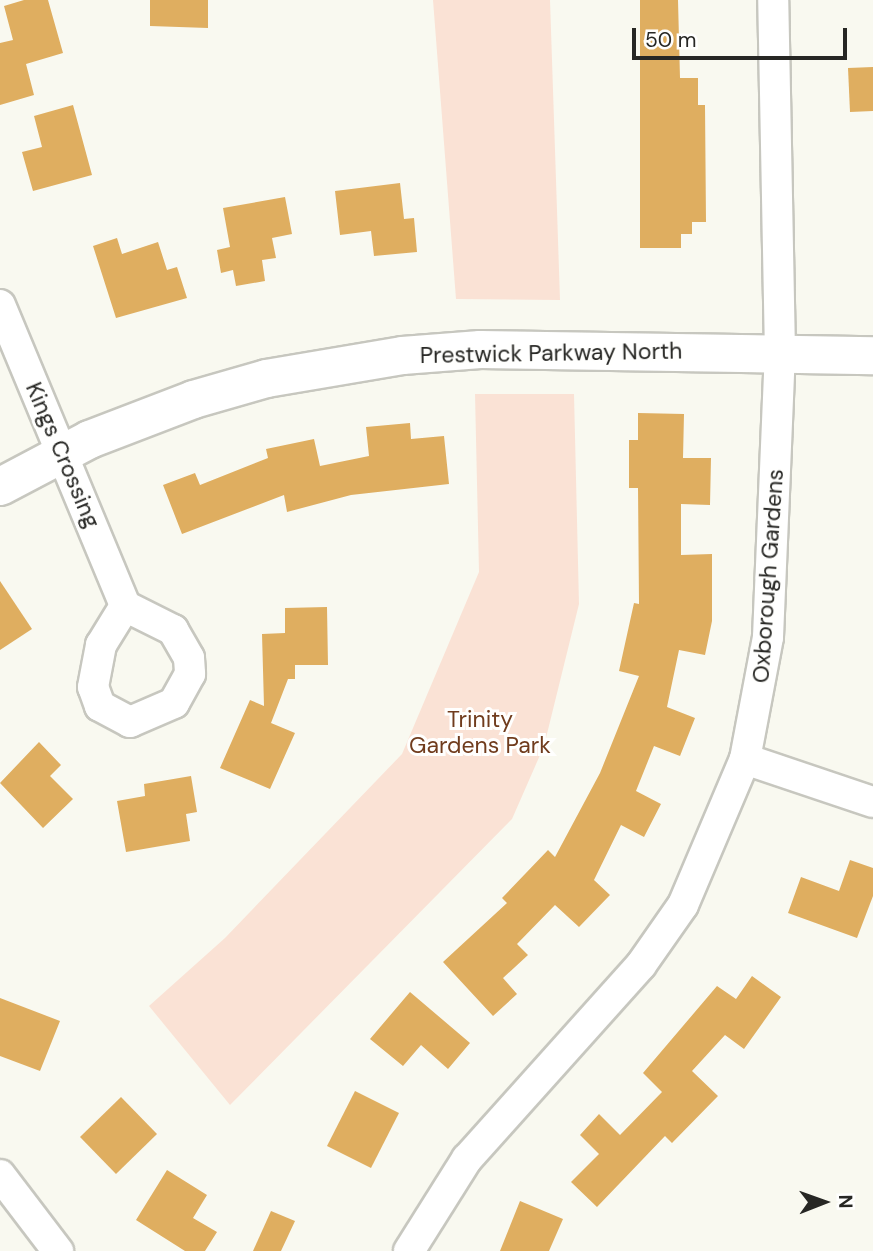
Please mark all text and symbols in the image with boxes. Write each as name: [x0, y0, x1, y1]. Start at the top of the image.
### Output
scale bar: [635, 14, 850, 58]
text: 50 m: [645, 26, 696, 54]
street label: Prestwick Parkway North: [420, 337, 682, 369]
street label: Kings Crossing: [20, 378, 106, 532]
street label: Oxborough Gardens: [747, 468, 789, 684]
park label: Trinity Gardens Park: [409, 705, 551, 759]
north arrow: [789, 1167, 859, 1237]
text: N: [833, 1194, 858, 1209]

